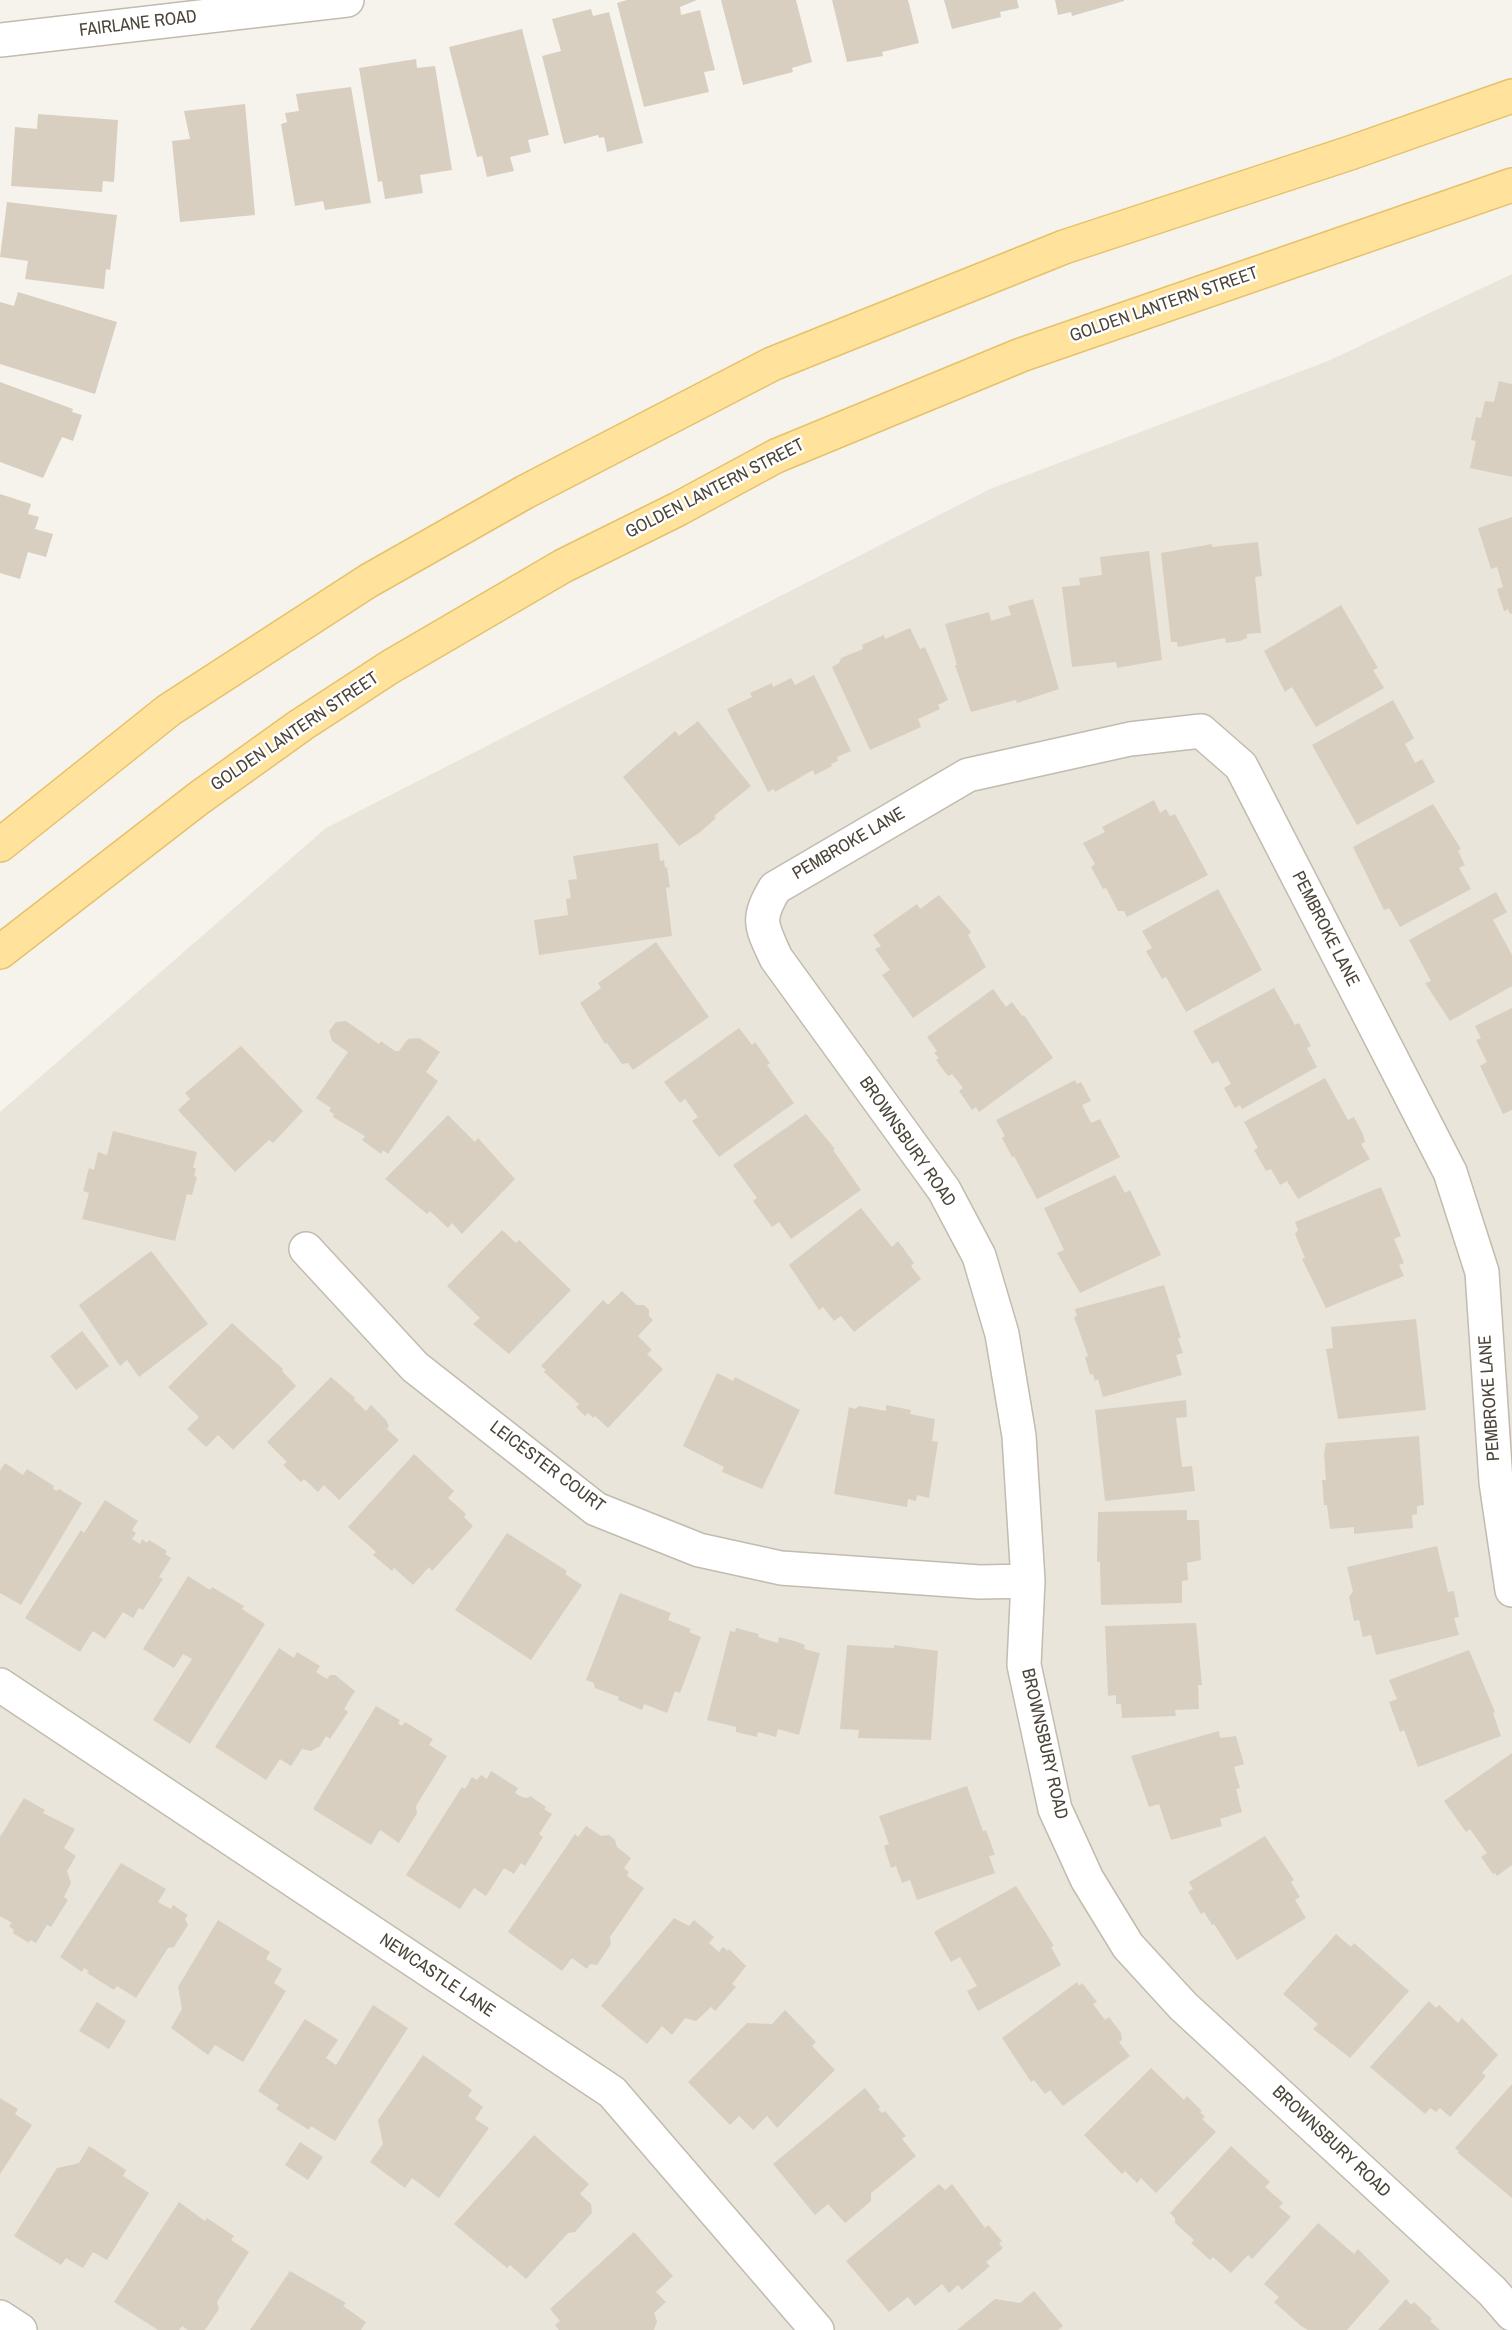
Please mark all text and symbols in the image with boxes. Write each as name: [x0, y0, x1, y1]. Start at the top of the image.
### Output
street label: FAIRLANE ROAD: [78, 6, 198, 42]
street label: GOLDEN LANTERN STREET: [1067, 263, 1261, 347]
street label: GOLDEN LANTERN STREET: [622, 435, 808, 543]
street label: GOLDEN LANTERN STREET: [207, 668, 383, 796]
street label: PEMBROKE LANE: [789, 803, 909, 885]
street label: PEMBROKE LANE: [1287, 868, 1363, 990]
street label: BROWNSBURY ROAD: [854, 1073, 960, 1211]
street label: PEMBROKE LANE: [1475, 1334, 1505, 1462]
street label: LEICESTER COURT: [485, 1417, 609, 1517]
street label: BROWNSBURY ROAD: [1016, 1667, 1072, 1821]
street label: NEWCASTLE LANE: [375, 1929, 499, 2023]
street label: BROWNSBURY ROAD: [1267, 2082, 1395, 2202]

